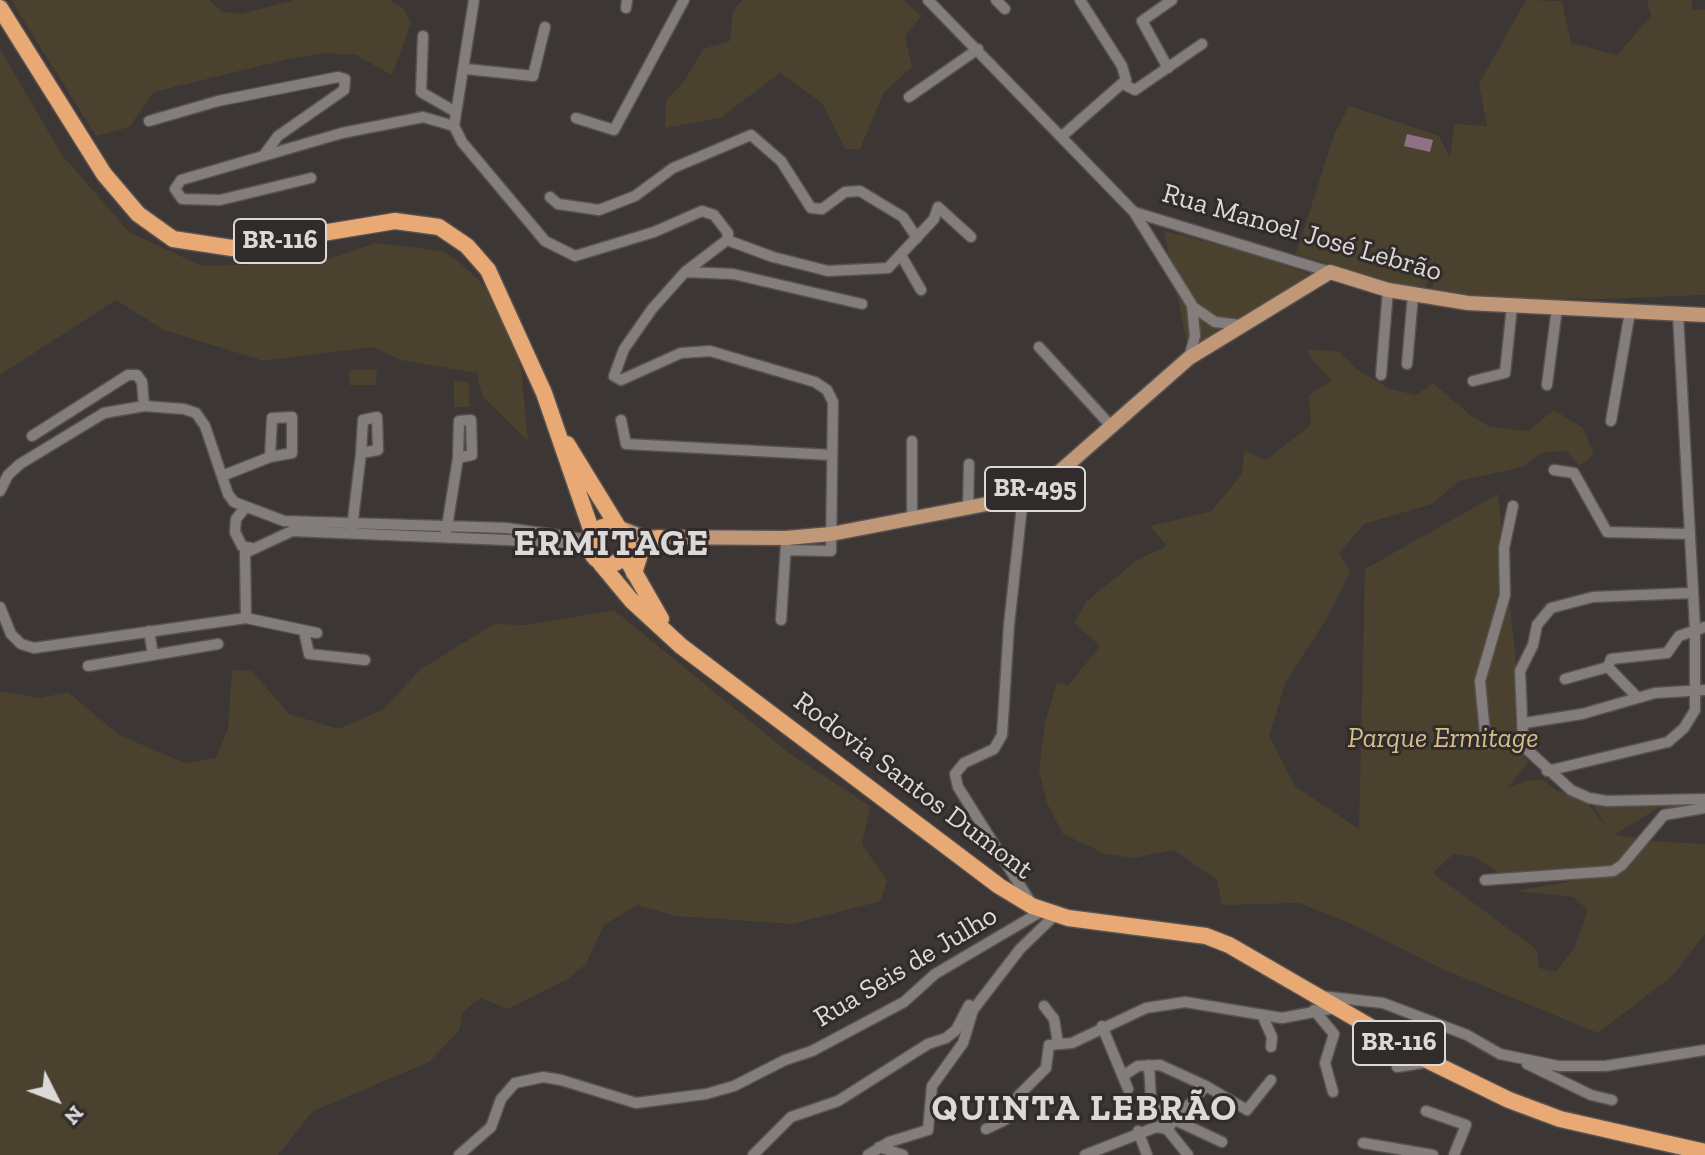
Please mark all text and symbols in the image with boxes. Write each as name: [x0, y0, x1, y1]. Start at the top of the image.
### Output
street label: Rua Manoel José Lebrão: [1158, 177, 1446, 289]
road number: BR-116: [234, 219, 326, 263]
road number: BR-495: [985, 467, 1085, 511]
district label: ERMITAGE: [514, 523, 710, 567]
street label: Rodovia Santos Dumont: [787, 685, 1039, 887]
park label: Parque Ermitage: [1347, 722, 1539, 756]
street label: Rua Seis de Julho: [808, 899, 1004, 1035]
road number: BR-116: [1353, 1021, 1445, 1065]
north arrow: [16, 1059, 96, 1139]
district label: QUINTA LEBRÃO: [932, 1088, 1238, 1132]
text: N: [59, 1100, 90, 1131]

